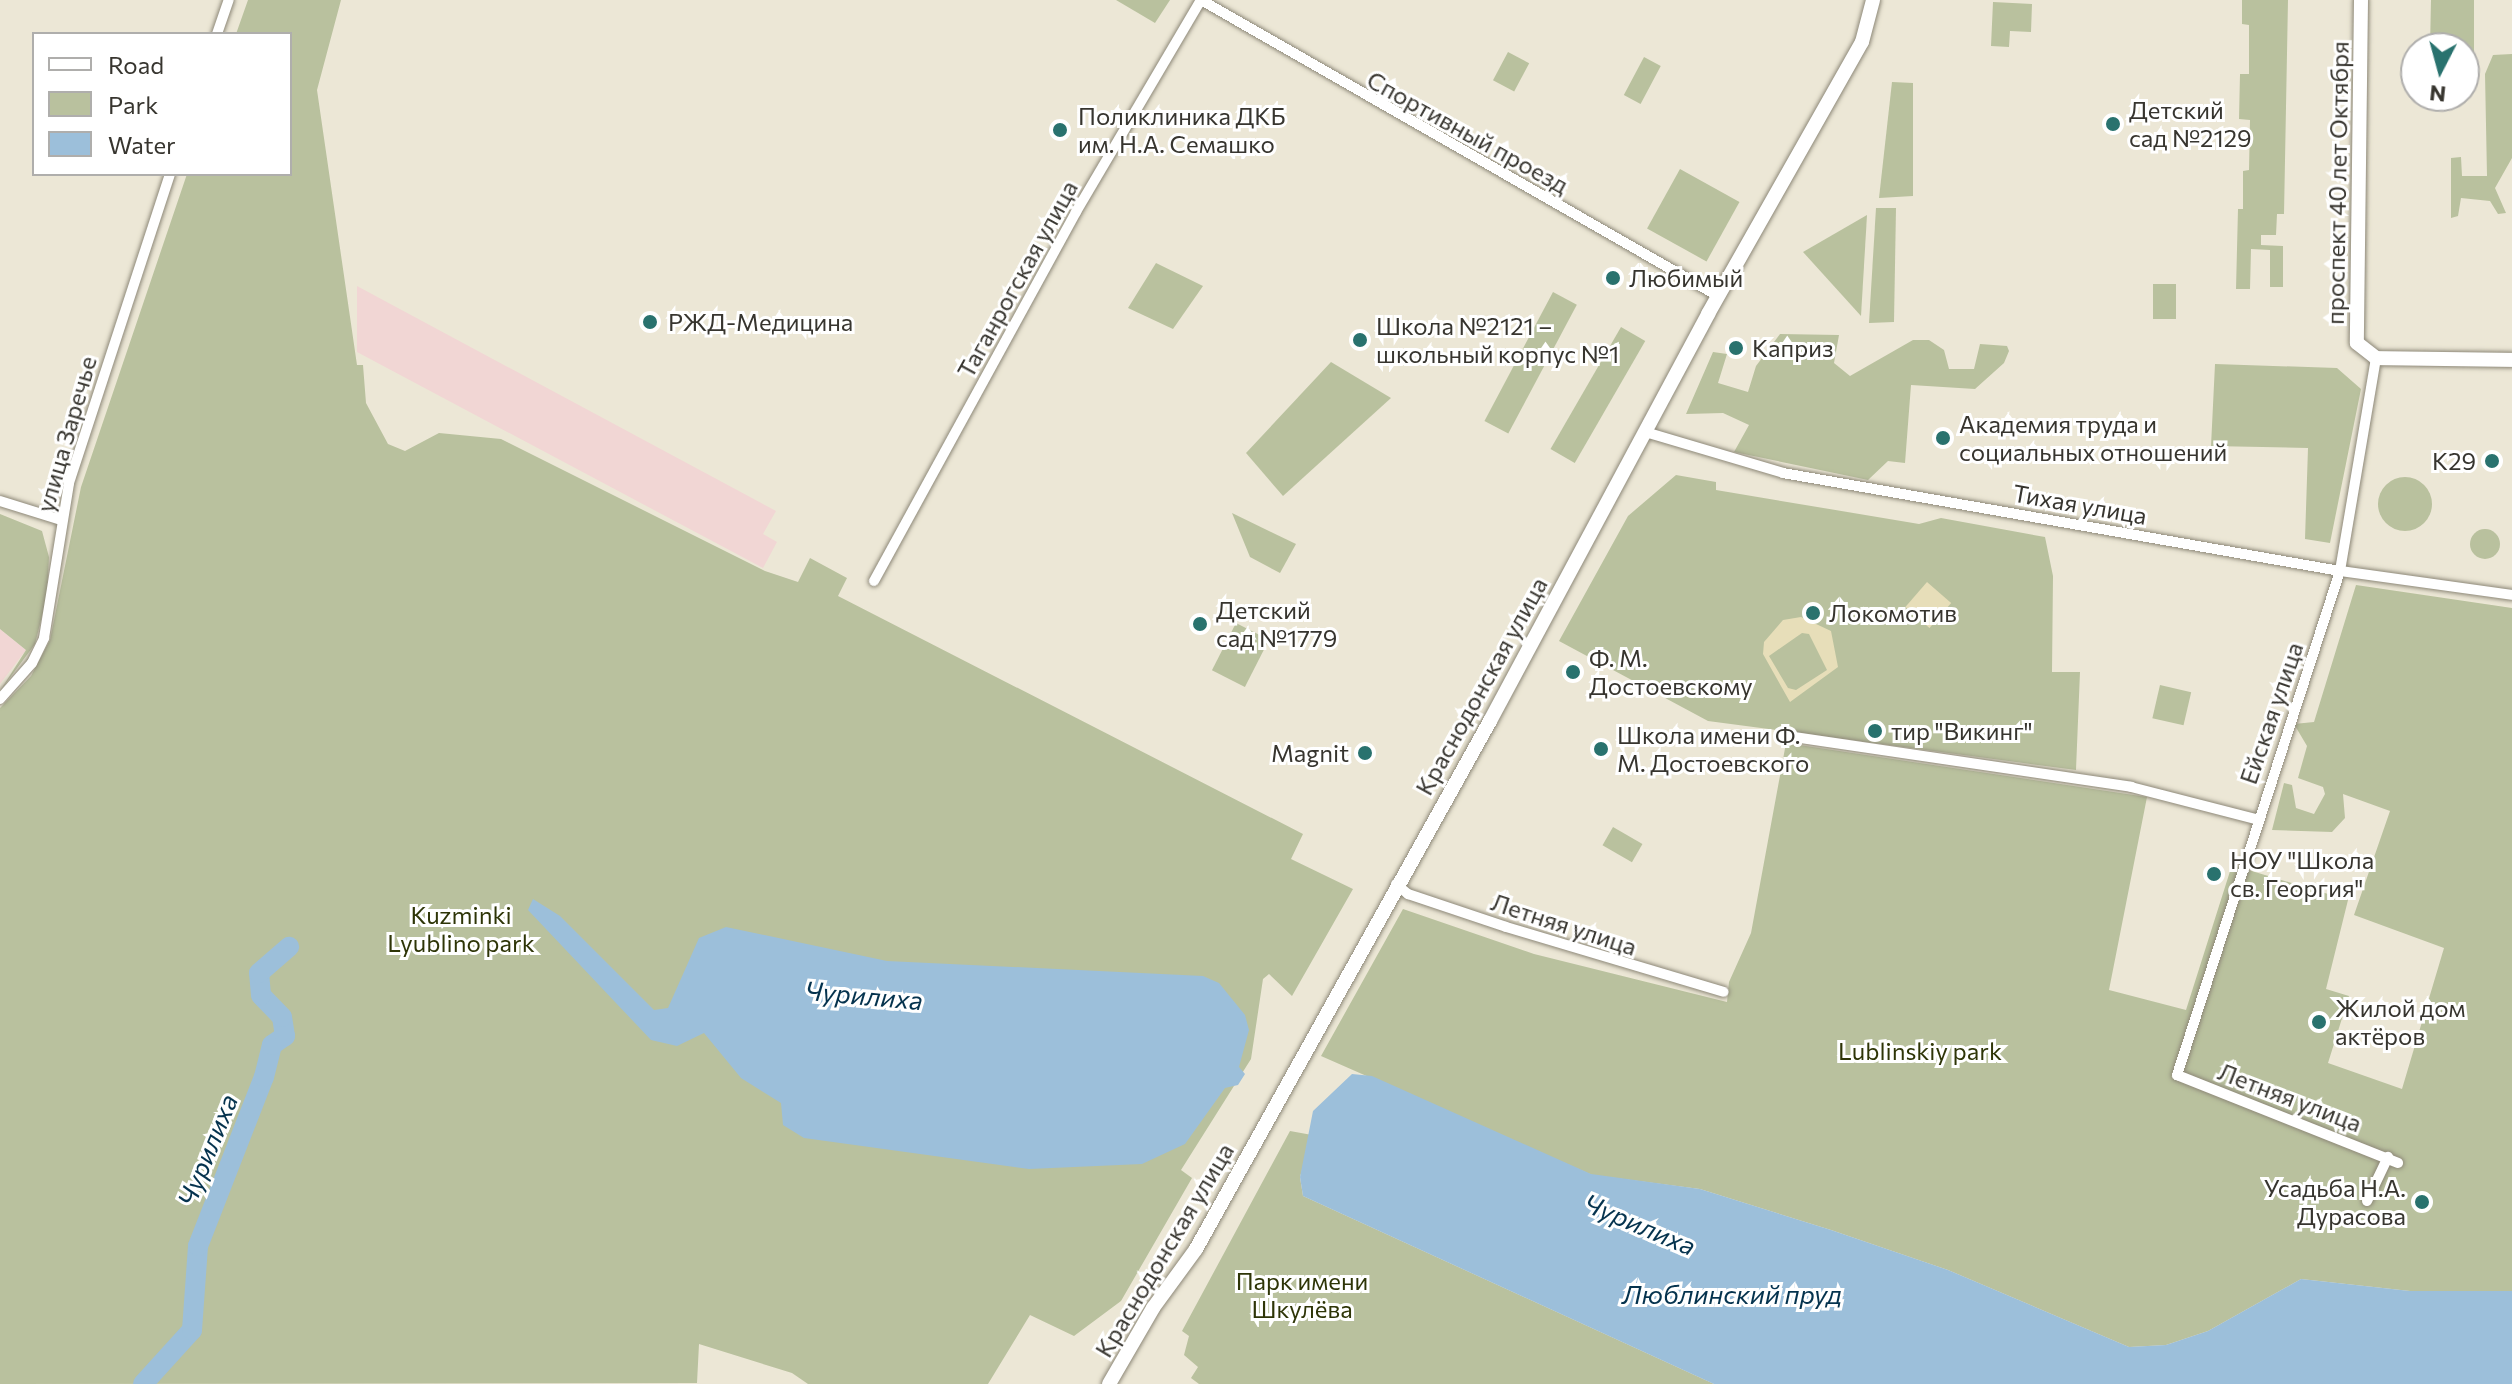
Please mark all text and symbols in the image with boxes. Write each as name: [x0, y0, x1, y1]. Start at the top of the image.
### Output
legend: [32, 32, 292, 176]
north arrow: [2400, 32, 2480, 112]
street label: проспект 40 лет Октября: [2320, 41, 2354, 325]
text: Road: [108, 50, 164, 79]
street label: Спортивный проезд: [1362, 65, 1574, 199]
text: N: [2428, 80, 2447, 109]
text: Park: [108, 90, 158, 119]
place label: Детский сад №2129: [2129, 96, 2251, 152]
place label: Поликлиника ДКБ им. Н.А. Семашко: [1078, 102, 1285, 158]
marker: Детский сад №2129: [2104, 115, 2122, 133]
marker: Поликлиника ДКБ им. Н.А. Семашко: [1049, 119, 1071, 141]
text: Water: [108, 130, 176, 159]
street label: Таганрогская улица: [951, 175, 1083, 383]
place label: Любимый: [1629, 264, 1743, 292]
marker: Любимый: [1604, 269, 1622, 287]
place label: РЖД-Медицина: [668, 308, 853, 336]
marker: РЖД-Медицина: [639, 311, 661, 333]
place label: Школа №2121 – школьный корпус №1: [1376, 312, 1619, 368]
marker: Школа №2121 – школьный корпус №1: [1351, 331, 1369, 349]
place label: Каприз: [1752, 334, 1834, 362]
marker: Каприз: [1727, 339, 1745, 357]
street label: улица Заречье: [30, 353, 102, 515]
place label: Академия труда и социальных отношений: [1959, 410, 2227, 466]
marker: Академия труда и социальных отношений: [1934, 429, 1952, 447]
place label: К29: [2432, 447, 2476, 475]
marker: К29: [2483, 452, 2501, 470]
street label: Тихая улица: [2011, 478, 2149, 530]
street label: Краснодонская улица: [1409, 572, 1553, 800]
place label: Детский сад №1779: [1216, 596, 1337, 652]
place label: Локомотив: [1829, 599, 1957, 627]
marker: Локомотив: [1804, 604, 1822, 622]
marker: Детский сад №1779: [1191, 615, 1209, 633]
street label: Ейская улица: [2233, 638, 2309, 788]
place label: Ф. М. Достоевскому: [1589, 644, 1753, 700]
marker: Ф. М. Достоевскому: [1564, 663, 1582, 681]
place label: тир "Викинг": [1891, 717, 2033, 745]
place label: Школа имени Ф. М. Достоевского: [1617, 721, 1809, 777]
marker: тир "Викинг": [1866, 722, 1884, 740]
place label: Magnit: [1271, 739, 1349, 767]
marker: Школа имени Ф. М. Достоевского: [1592, 740, 1610, 758]
marker: Magnit: [1356, 744, 1374, 762]
place label: НОУ "Школа св. Георгия": [2230, 846, 2374, 902]
marker: НОУ "Школа св. Георгия": [2205, 865, 2223, 883]
street label: Летняя улица: [1488, 887, 1640, 961]
park label: Kuzminki Lyublino park: [387, 901, 535, 957]
water label: Чурилиха: [804, 974, 924, 1016]
place label: Жилой дом актёров: [2335, 994, 2466, 1050]
marker: Жилой дом актёров: [2310, 1013, 2328, 1031]
park label: Lublinskiy park: [1838, 1037, 2002, 1065]
street label: Летняя улица: [2214, 1056, 2366, 1138]
water label: Чурилиха: [170, 1089, 244, 1211]
street label: Краснодонская улица: [1089, 1138, 1239, 1362]
place label: Усадьба Н.А. Дурасова: [2264, 1174, 2406, 1230]
water label: Чурилиха: [1579, 1187, 1701, 1261]
marker: Усадьба Н.А. Дурасова: [2413, 1193, 2431, 1211]
park label: Парк имени Шкулёва: [1236, 1267, 1368, 1323]
water label: Люблинский пруд: [1622, 1278, 1842, 1310]

